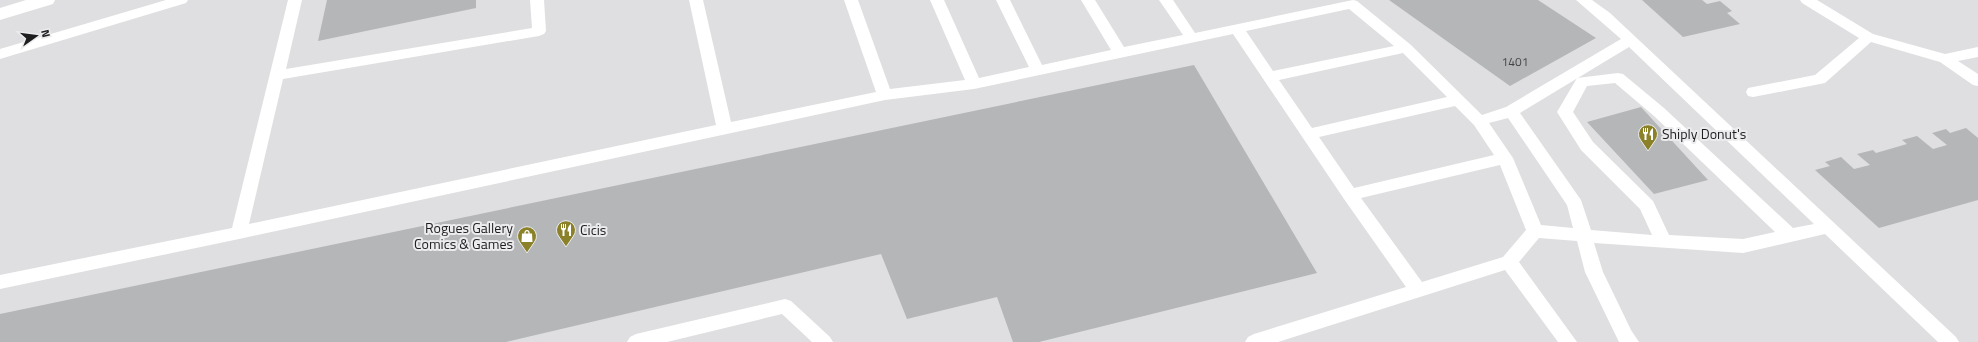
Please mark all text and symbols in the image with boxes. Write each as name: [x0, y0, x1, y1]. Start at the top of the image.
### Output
north arrow: [16, 16, 56, 56]
text: N: [37, 28, 54, 39]
house number: 1401: [1502, 52, 1528, 71]
restaurant icon: Shiply Donut's: [1637, 123, 1659, 151]
place label: Shiply Donut's: [1662, 123, 1746, 144]
place label: Rogues Gallery Comics & Games: [414, 217, 513, 254]
restaurant icon: Cicis: [555, 219, 577, 247]
place label: Cicis: [580, 219, 606, 240]
shop icon: Rogues Gallery Comics & Games: [516, 225, 538, 253]

